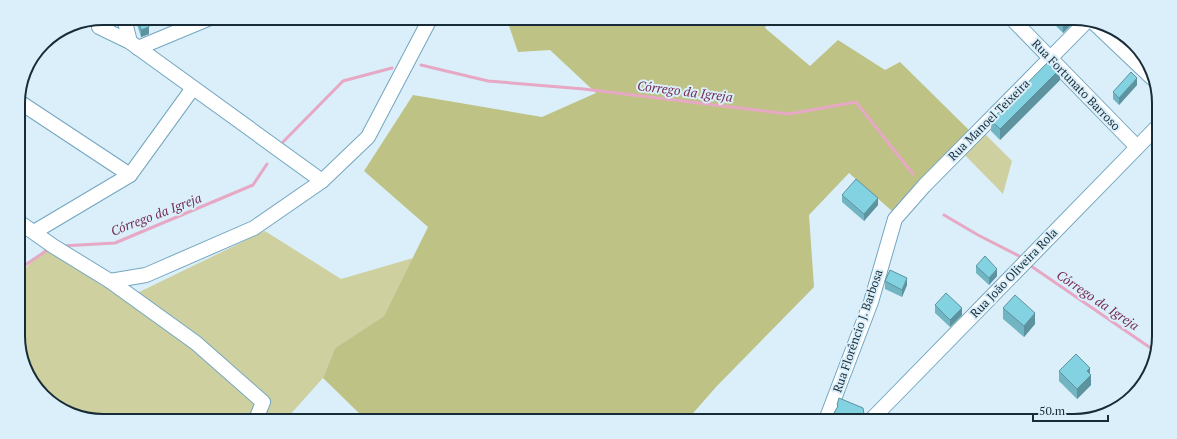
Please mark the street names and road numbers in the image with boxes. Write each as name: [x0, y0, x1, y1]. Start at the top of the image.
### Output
street label: Rua Fortunato Barroso: [1029, 36, 1124, 134]
street label: Rua Manoel Teixeira: [945, 76, 1032, 163]
street label: Rua João Oliveira Rola: [967, 225, 1060, 321]
street label: Rua Florêncio J. Barbosa: [829, 267, 886, 394]

